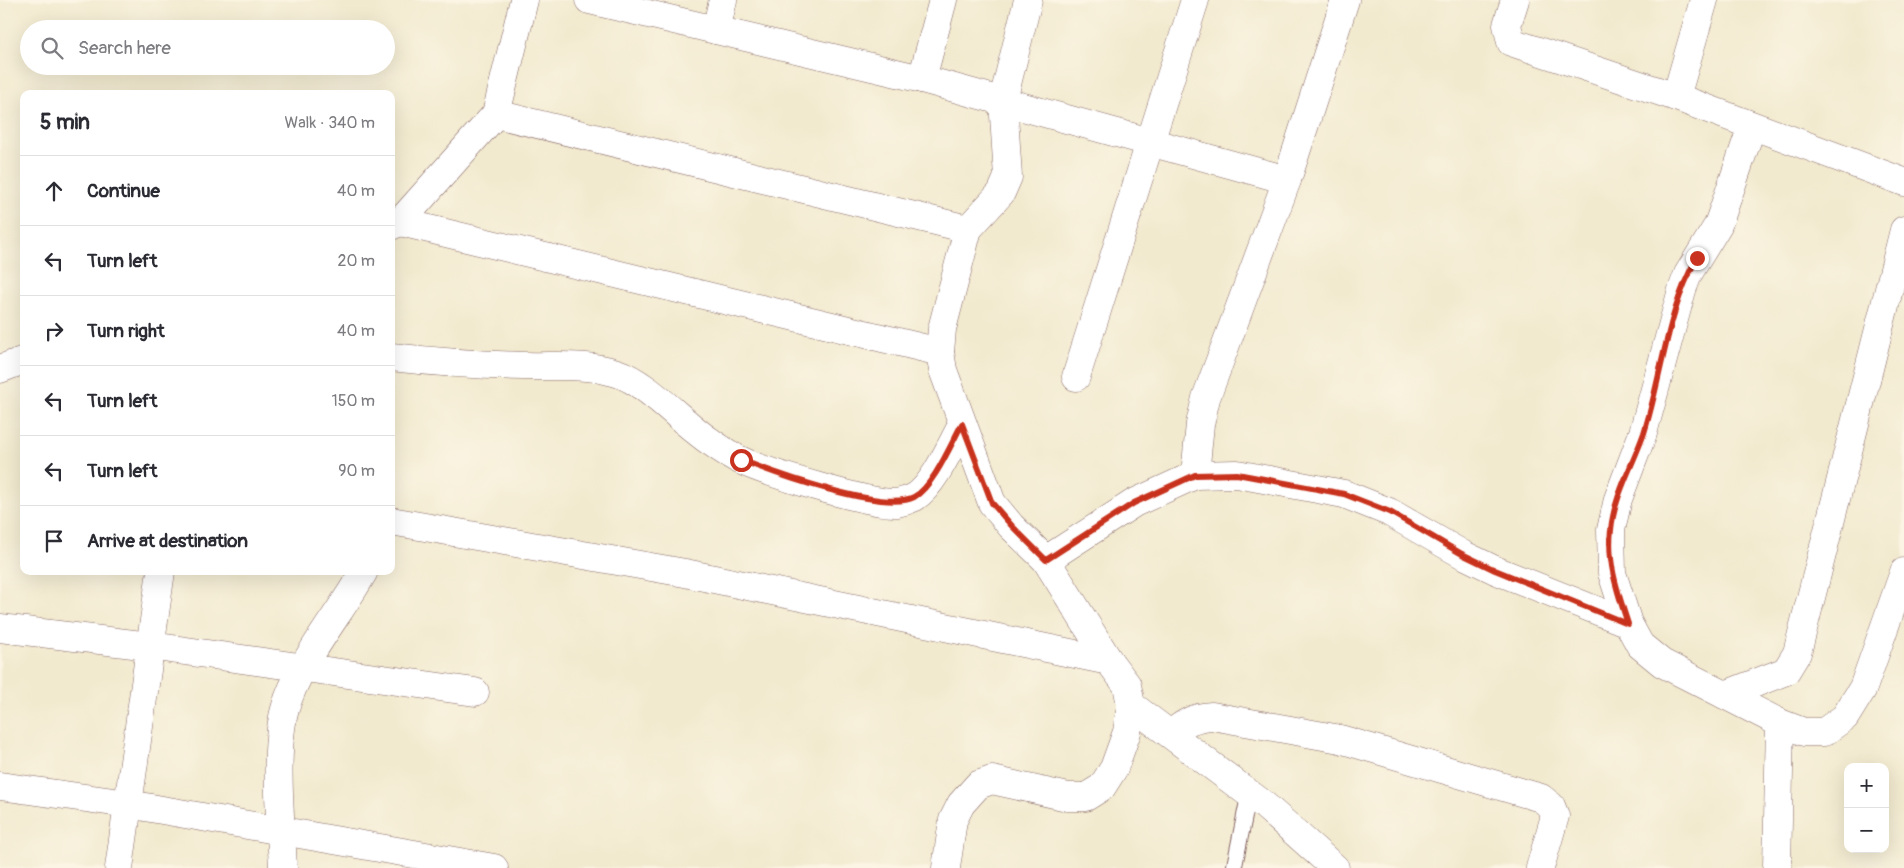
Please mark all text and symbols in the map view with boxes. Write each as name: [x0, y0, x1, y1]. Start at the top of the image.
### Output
search box: [20, 20, 395, 75]
icon: search: [38, 34, 66, 62]
text: Search here: [78, 36, 171, 60]
text: 5 min: [40, 109, 90, 136]
text: Walk · 340 m: [284, 113, 375, 133]
icon: ahead: [40, 177, 68, 205]
text: Continue: [87, 179, 160, 203]
text: 40 m: [337, 181, 375, 201]
icon: left: [40, 247, 68, 275]
route end: [1686, 247, 1709, 270]
text: Turn left: [87, 249, 157, 273]
text: 20 m: [337, 251, 375, 271]
icon: right: [40, 317, 68, 345]
text: Turn right: [87, 319, 165, 343]
text: 40 m: [337, 321, 375, 341]
icon: left: [40, 387, 68, 415]
text: Turn left: [87, 389, 157, 413]
text: 150 m: [331, 391, 375, 411]
route start: [730, 449, 753, 472]
icon: left: [40, 457, 68, 485]
text: Turn left: [87, 459, 157, 483]
text: 90 m: [338, 461, 375, 481]
icon: arrive: [40, 527, 68, 555]
text: Arrive at destination: [87, 529, 248, 553]
map controls: [1844, 763, 1889, 853]
button: +: [1844, 763, 1889, 808]
button: −: [1844, 808, 1889, 853]

